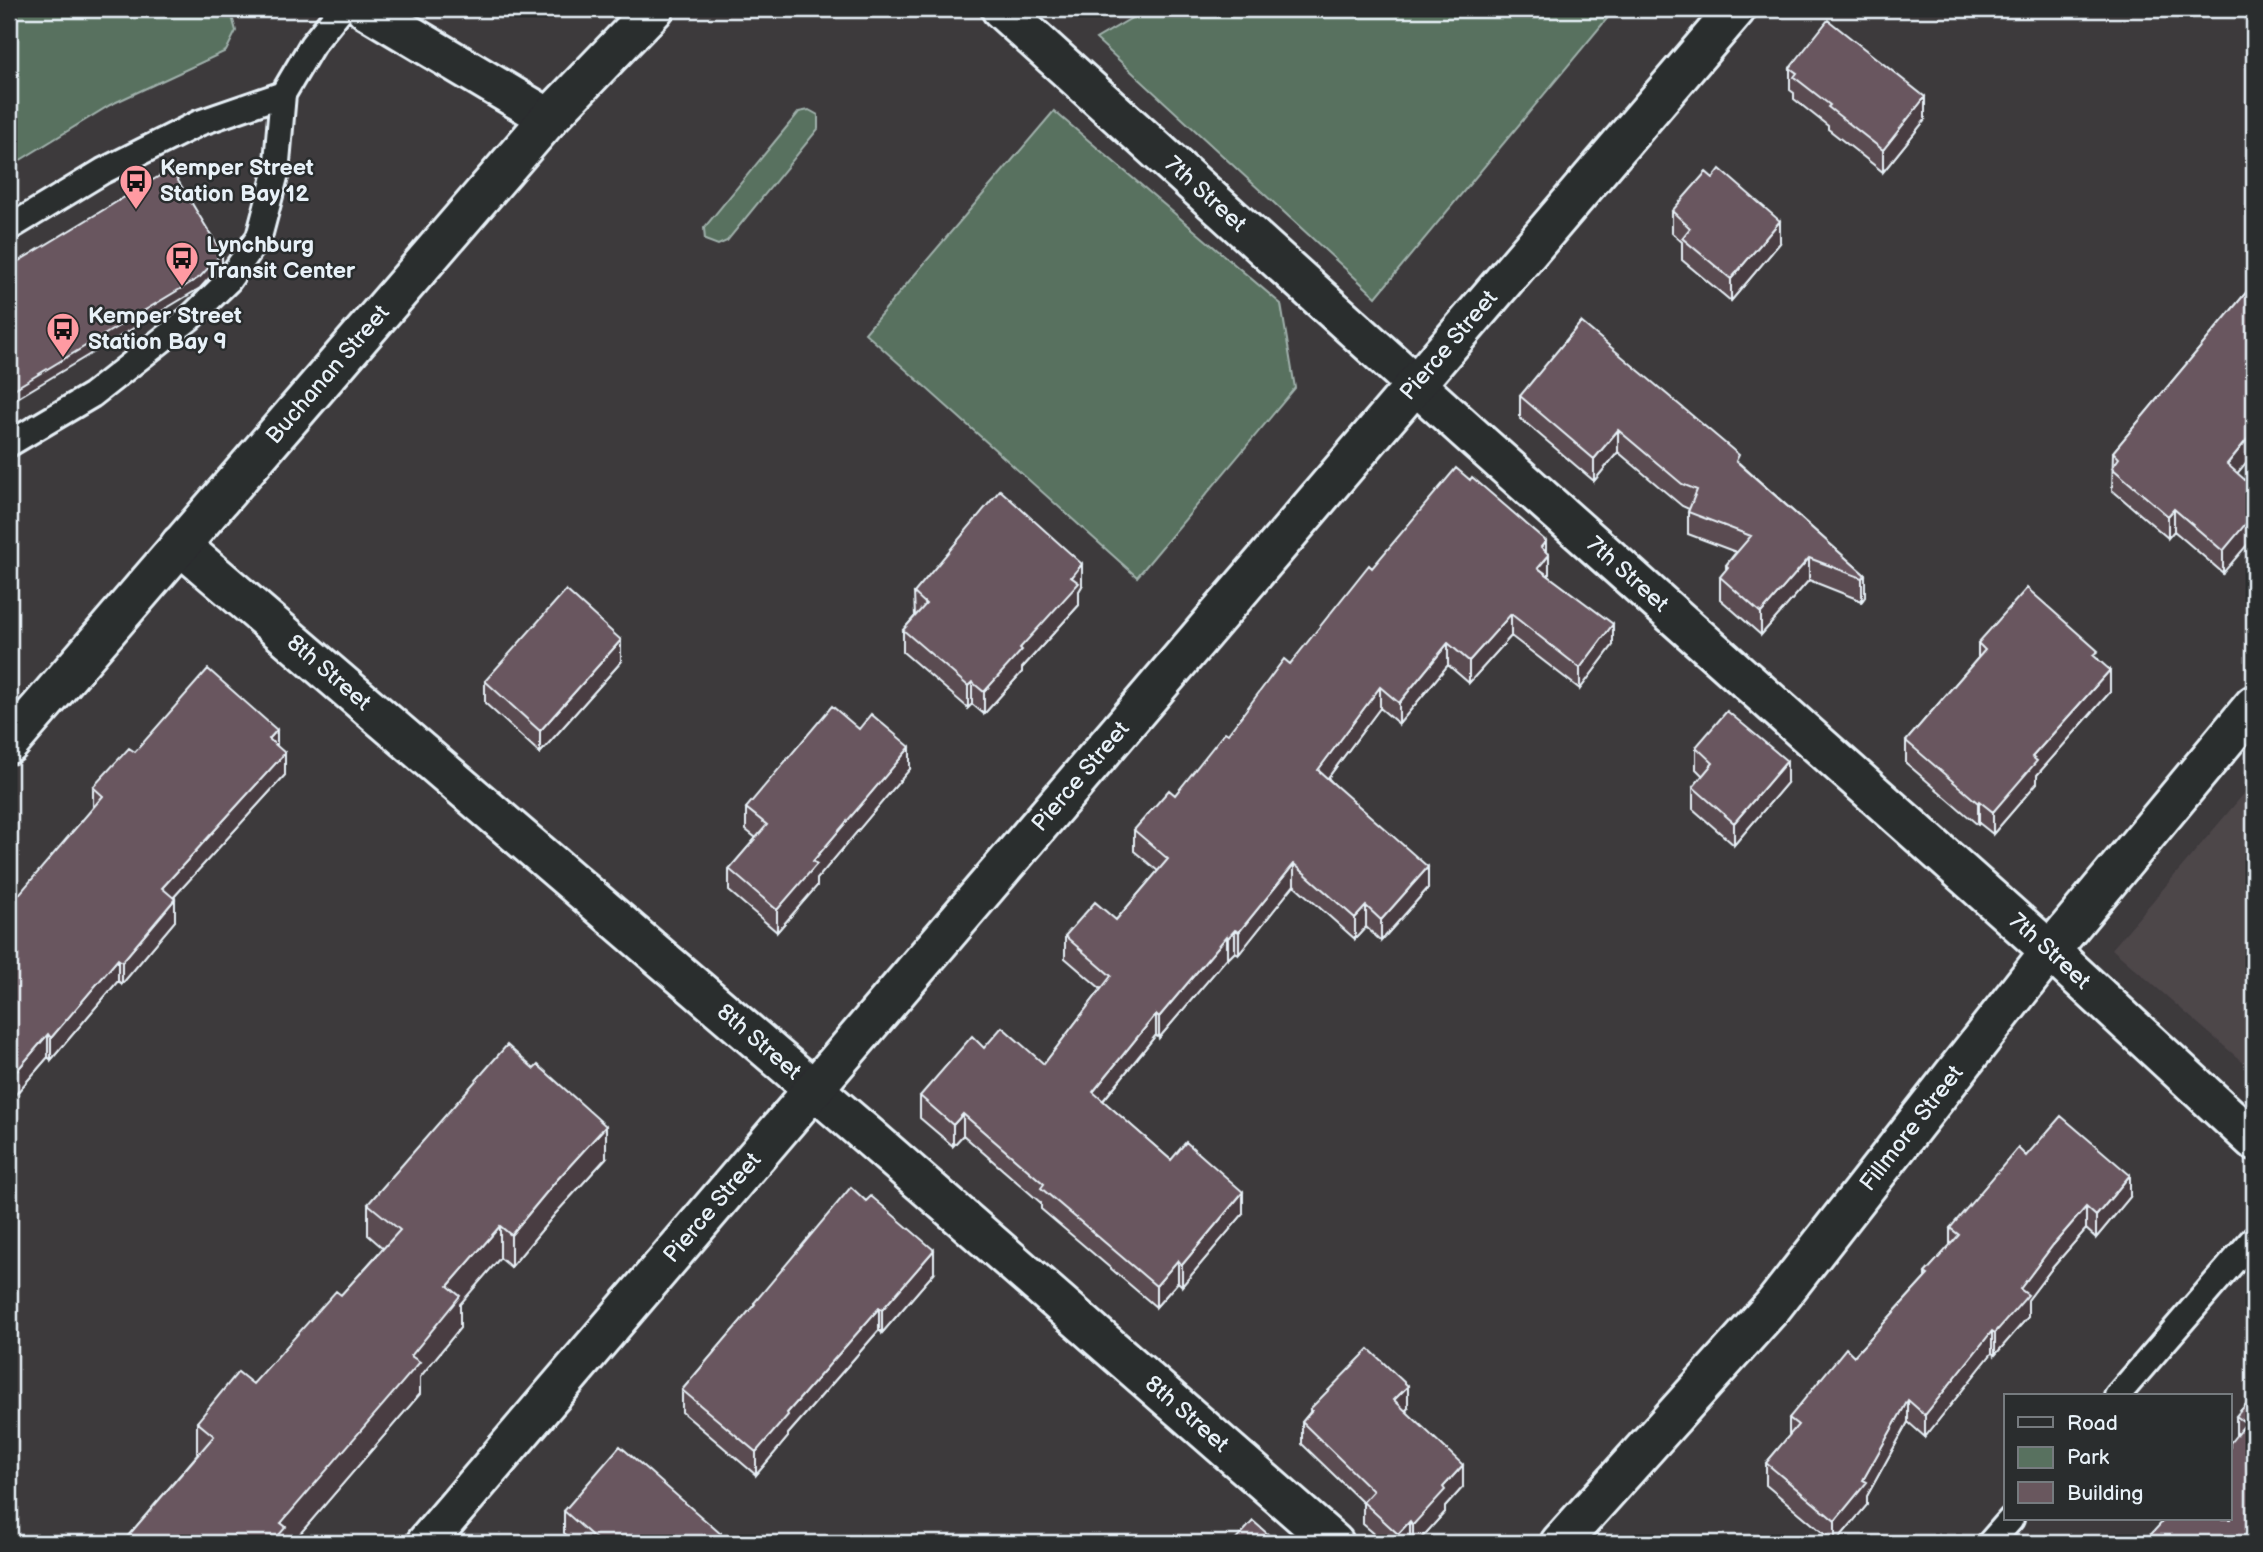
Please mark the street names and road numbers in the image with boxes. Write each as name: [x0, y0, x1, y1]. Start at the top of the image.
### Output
street label: 7th Street: [1159, 150, 1252, 238]
street label: Pierce Street: [1394, 284, 1504, 406]
street label: Buchanan Street: [260, 299, 395, 450]
street label: 7th Street: [1581, 531, 1674, 618]
street label: 8th Street: [281, 629, 377, 717]
street label: Pierce Street: [1026, 716, 1135, 837]
street label: 7th Street: [2003, 907, 2096, 995]
street label: 8th Street: [711, 998, 807, 1086]
street label: Fillmore Street: [1854, 1060, 1969, 1197]
street label: Pierce Street: [658, 1147, 767, 1269]
street label: 8th Street: [1139, 1370, 1234, 1458]

